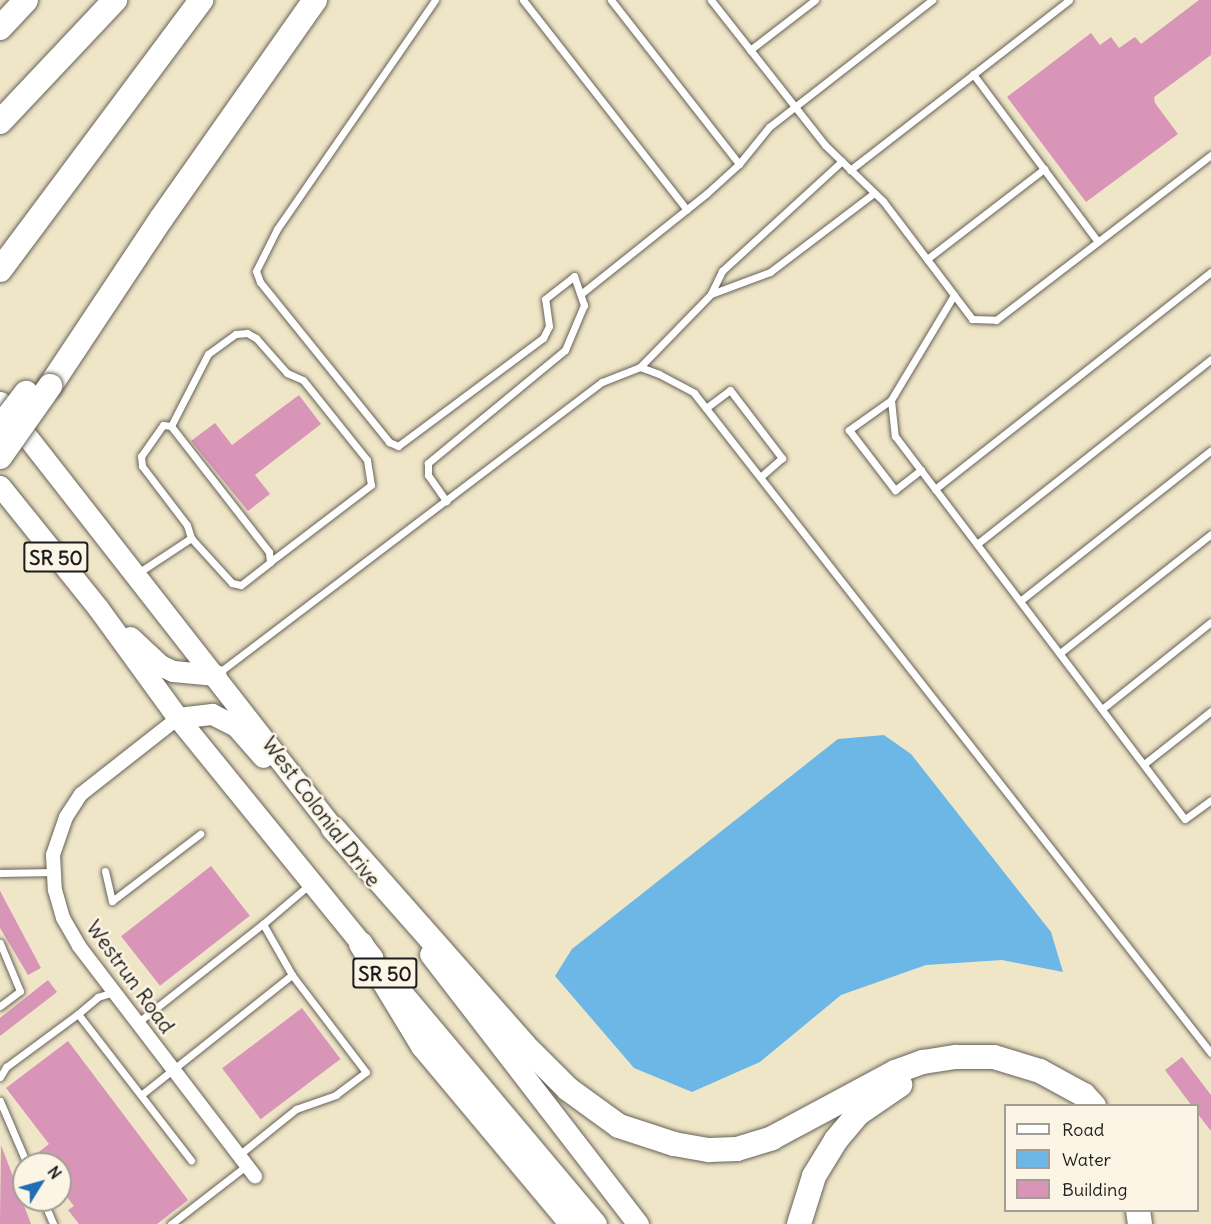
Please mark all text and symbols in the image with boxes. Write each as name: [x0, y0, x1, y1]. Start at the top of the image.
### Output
road number: SR 50: [23, 540, 89, 574]
street label: West Colonial Drive: [256, 732, 386, 892]
street label: Westrun Road: [81, 916, 179, 1038]
road number: SR 50: [352, 956, 418, 990]
legend: [1004, 1104, 1199, 1212]
text: Road: [1062, 1118, 1104, 1141]
text: Water: [1062, 1148, 1111, 1171]
north arrow: [12, 1152, 72, 1212]
text: N: [43, 1162, 66, 1183]
text: Building: [1062, 1178, 1127, 1201]

